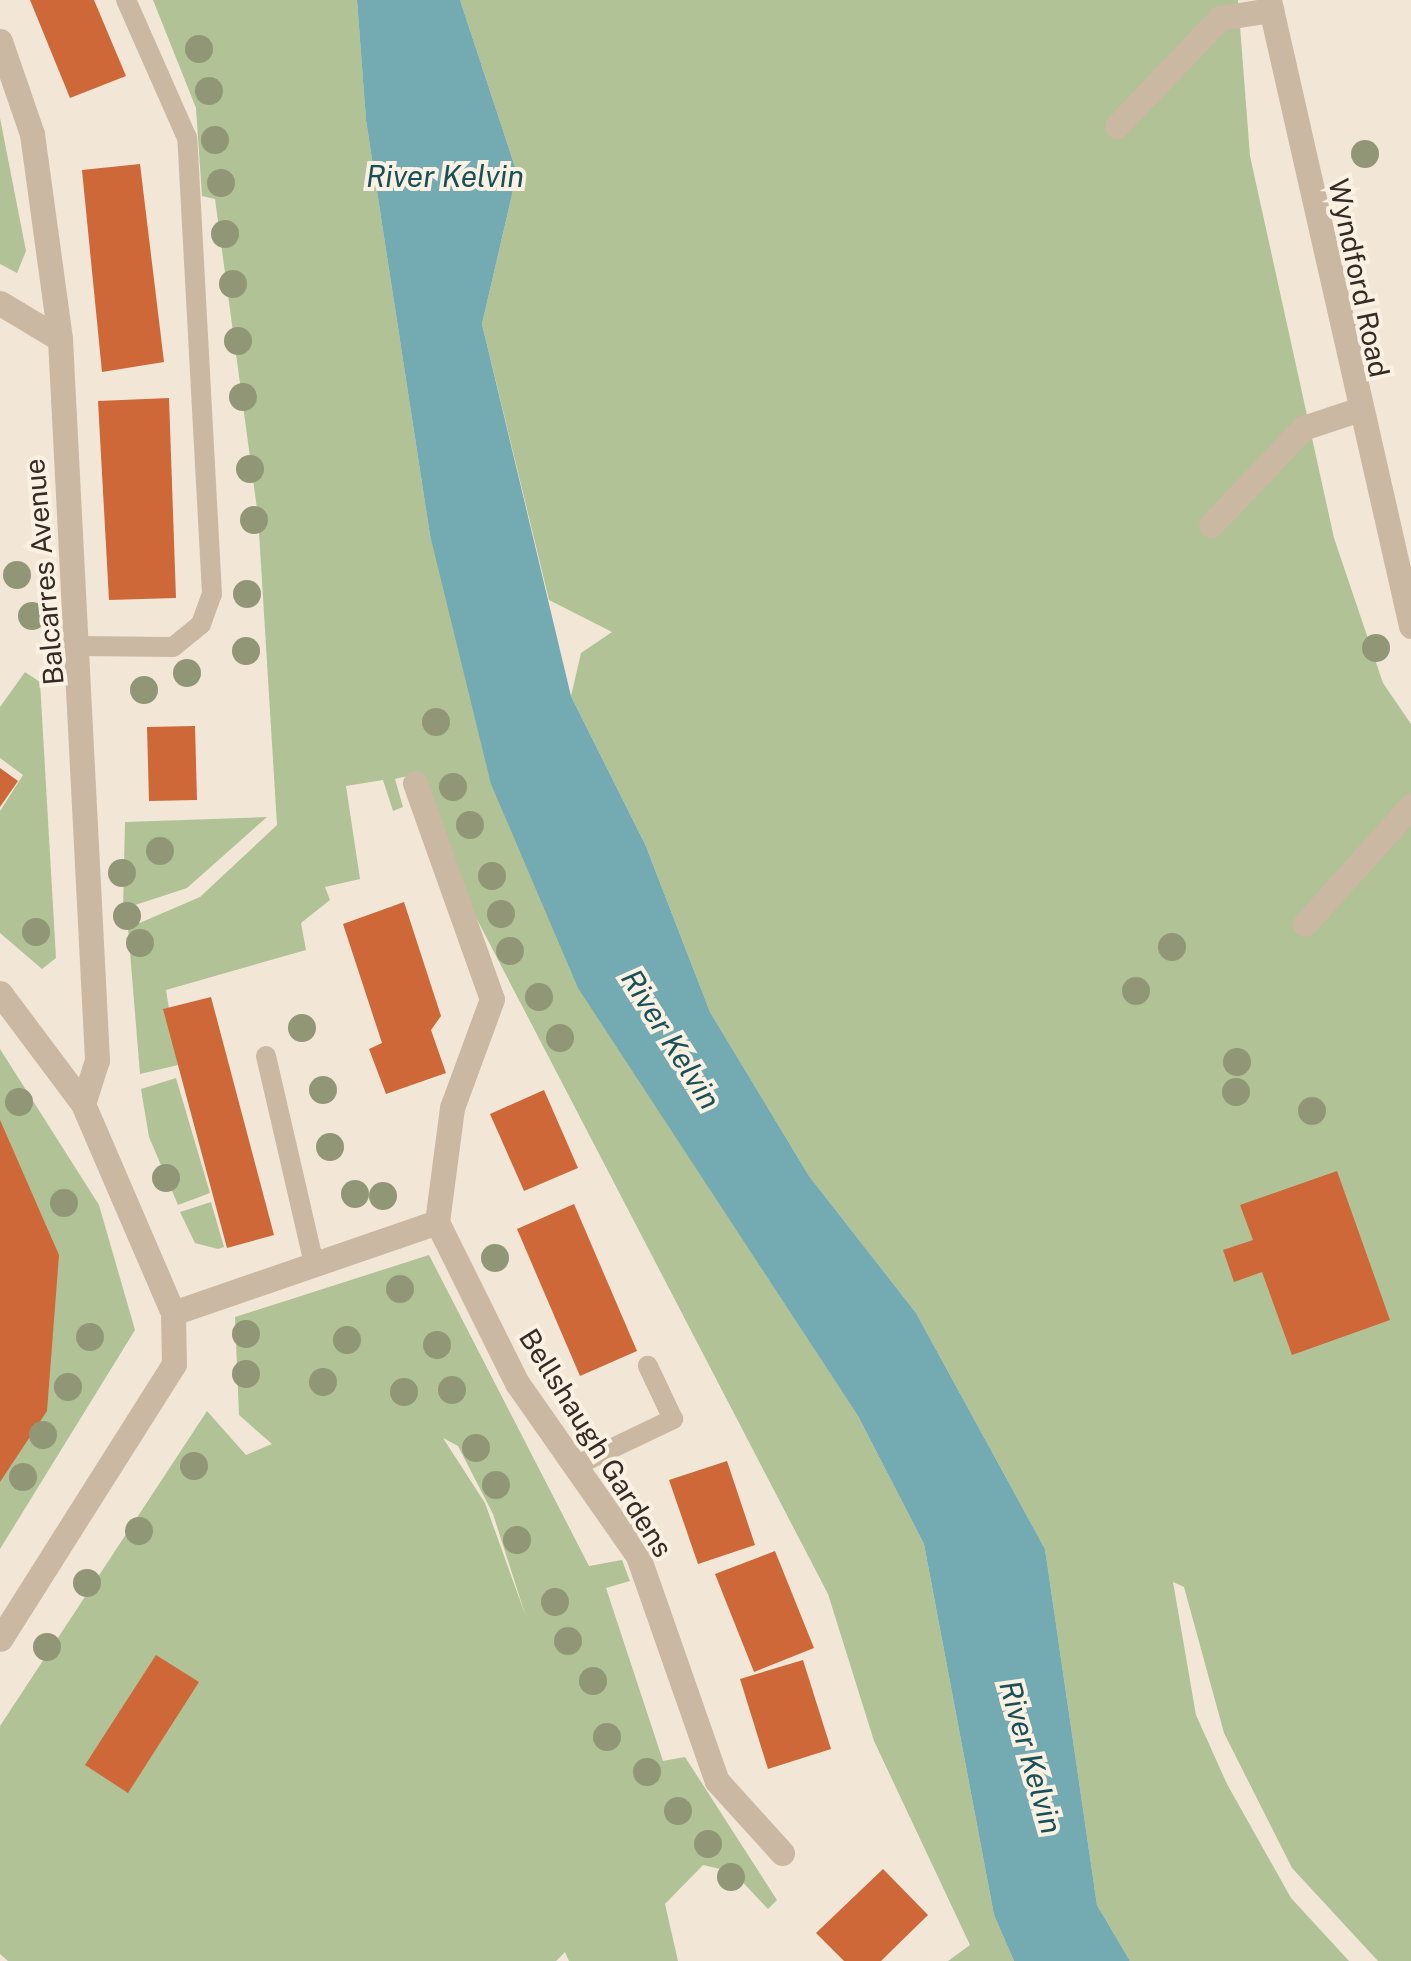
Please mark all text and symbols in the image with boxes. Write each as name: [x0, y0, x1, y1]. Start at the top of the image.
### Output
water label: River Kelvin: [366, 158, 524, 194]
street label: Wyndford Road: [1322, 176, 1396, 380]
street label: Balcarres Avenue: [17, 457, 71, 687]
water label: River Kelvin: [614, 962, 728, 1116]
street label: Bellshaugh Gardens: [512, 1323, 680, 1563]
water label: River Kelvin: [992, 1676, 1070, 1838]

